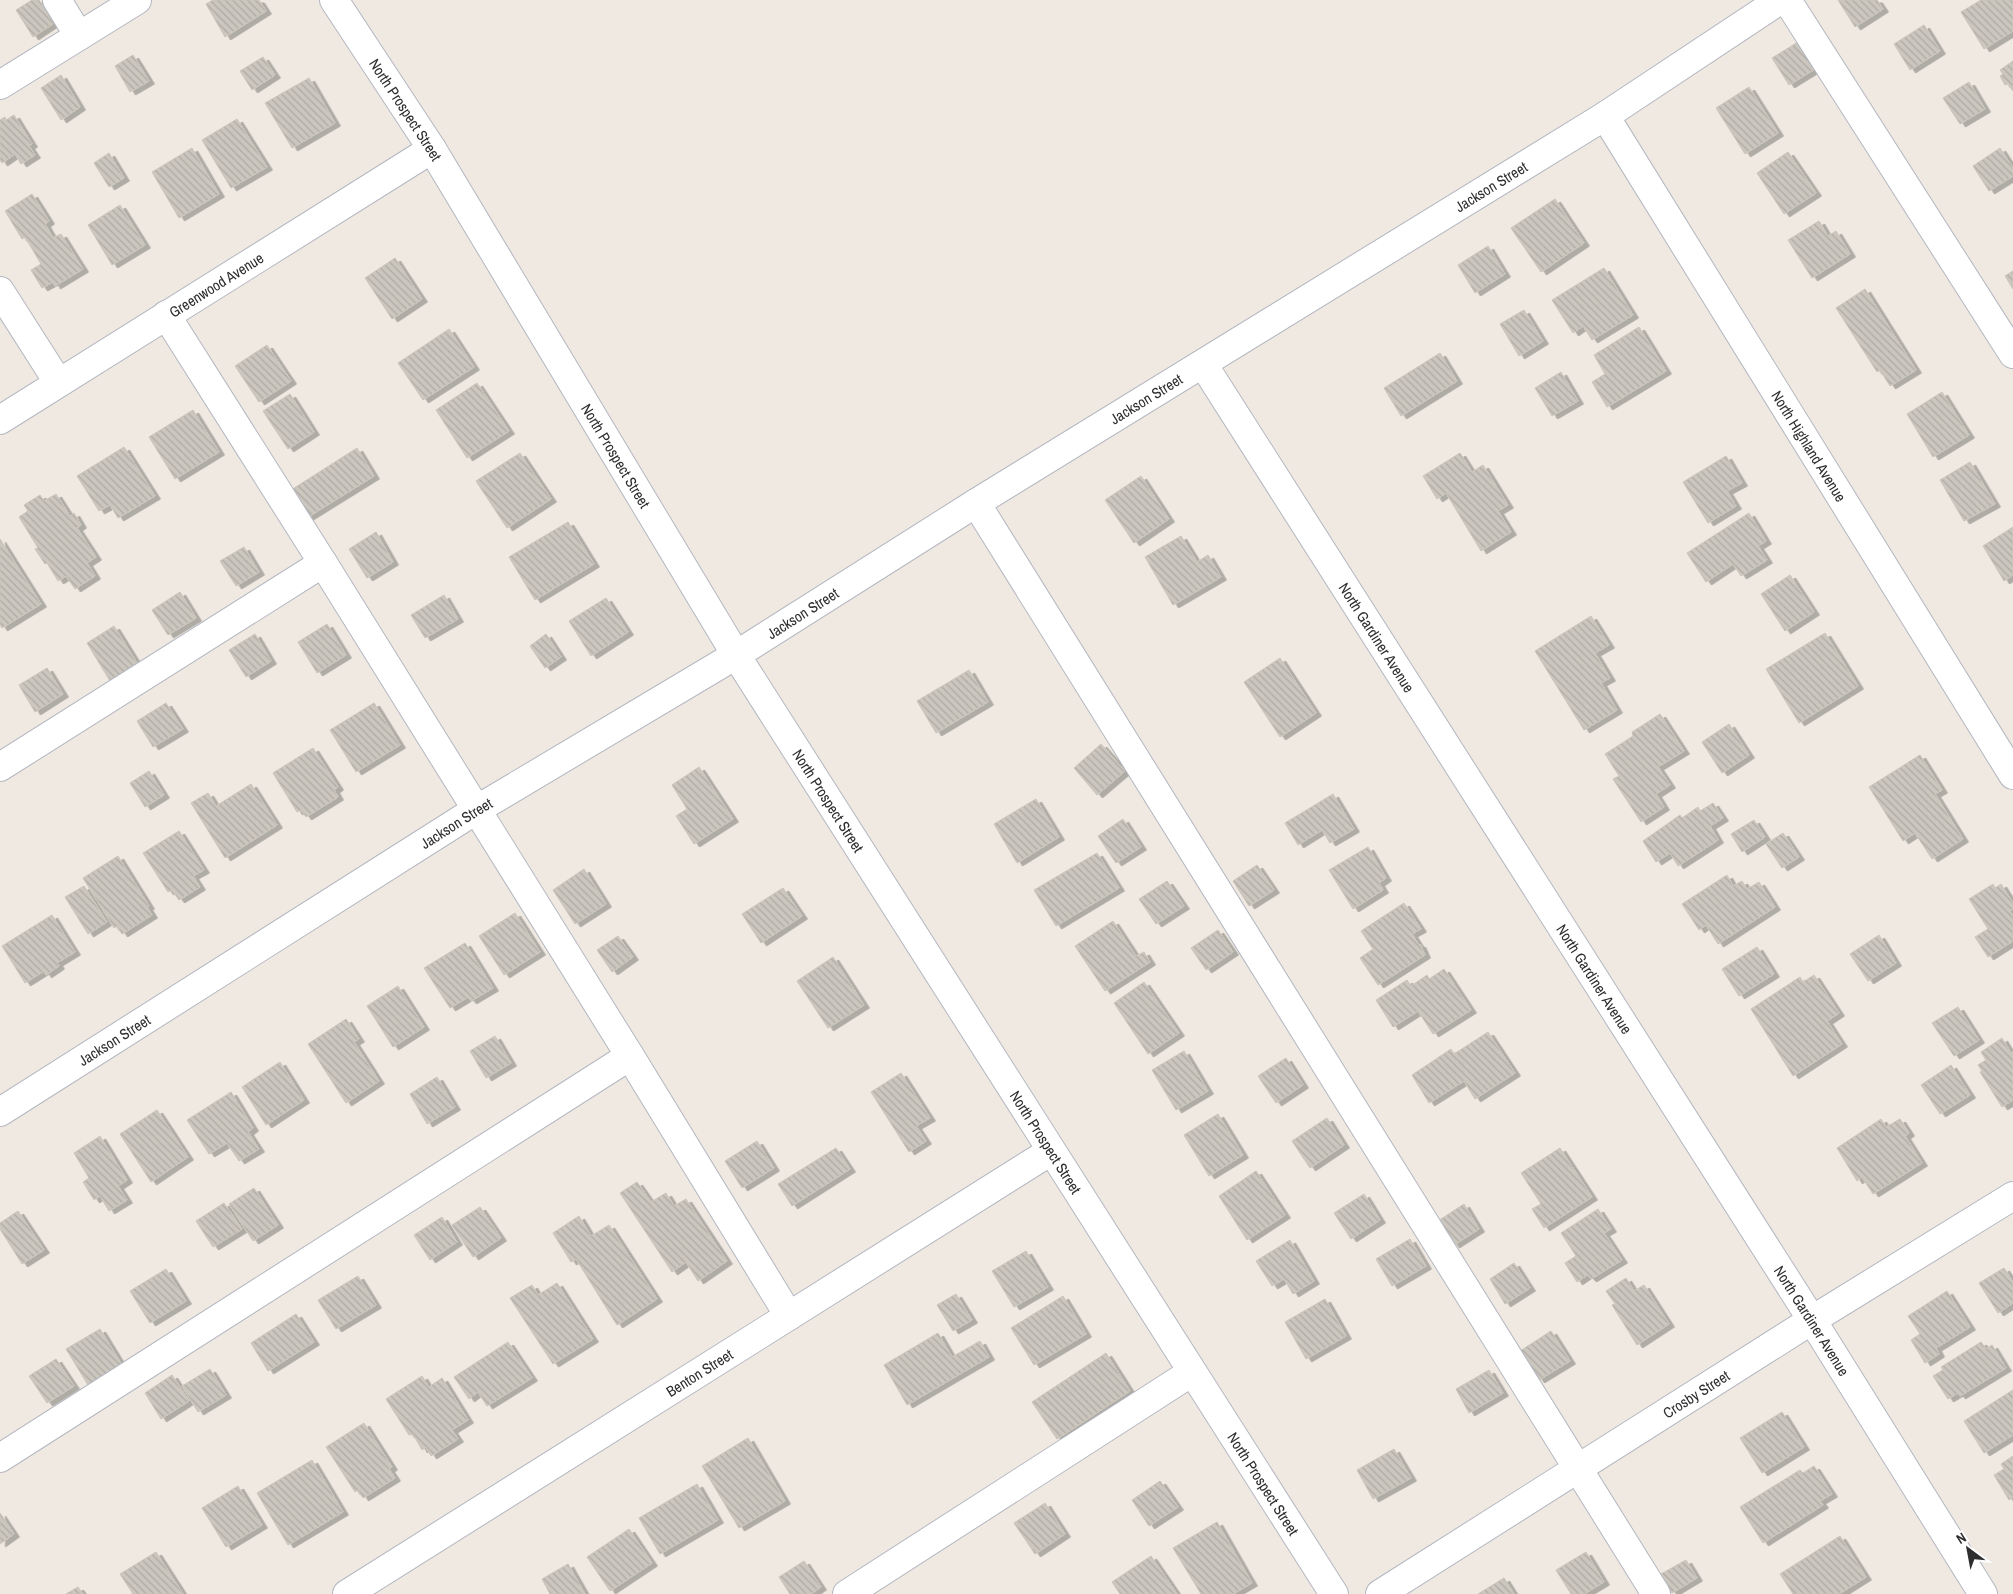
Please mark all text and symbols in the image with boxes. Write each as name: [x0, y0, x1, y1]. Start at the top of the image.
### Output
street label: North Prospect Street: [365, 54, 447, 165]
street label: Jackson Street: [1451, 156, 1532, 217]
street label: Greenwood Avenue: [165, 247, 267, 322]
street label: Jackson Street: [1106, 368, 1187, 429]
street label: North Highland Avenue: [1767, 386, 1852, 506]
street label: North Prospect Street: [577, 399, 656, 512]
street label: North Gardiner Avenue: [1334, 578, 1420, 696]
street label: Jackson Street: [762, 582, 843, 644]
street label: North Prospect Street: [788, 745, 870, 856]
street label: Jackson Street: [416, 792, 496, 853]
street label: North Gardiner Avenue: [1552, 920, 1638, 1038]
street label: Jackson Street: [74, 1009, 154, 1070]
street label: North Prospect Street: [1005, 1086, 1087, 1198]
street label: North Gardiner Avenue: [1769, 1261, 1855, 1380]
street label: Benton Street: [662, 1343, 737, 1401]
street label: Crosby Street: [1658, 1364, 1734, 1423]
street label: North Prospect Street: [1223, 1428, 1305, 1540]
north arrow: [1943, 1524, 1993, 1574]
text: N: [1953, 1528, 1969, 1548]

